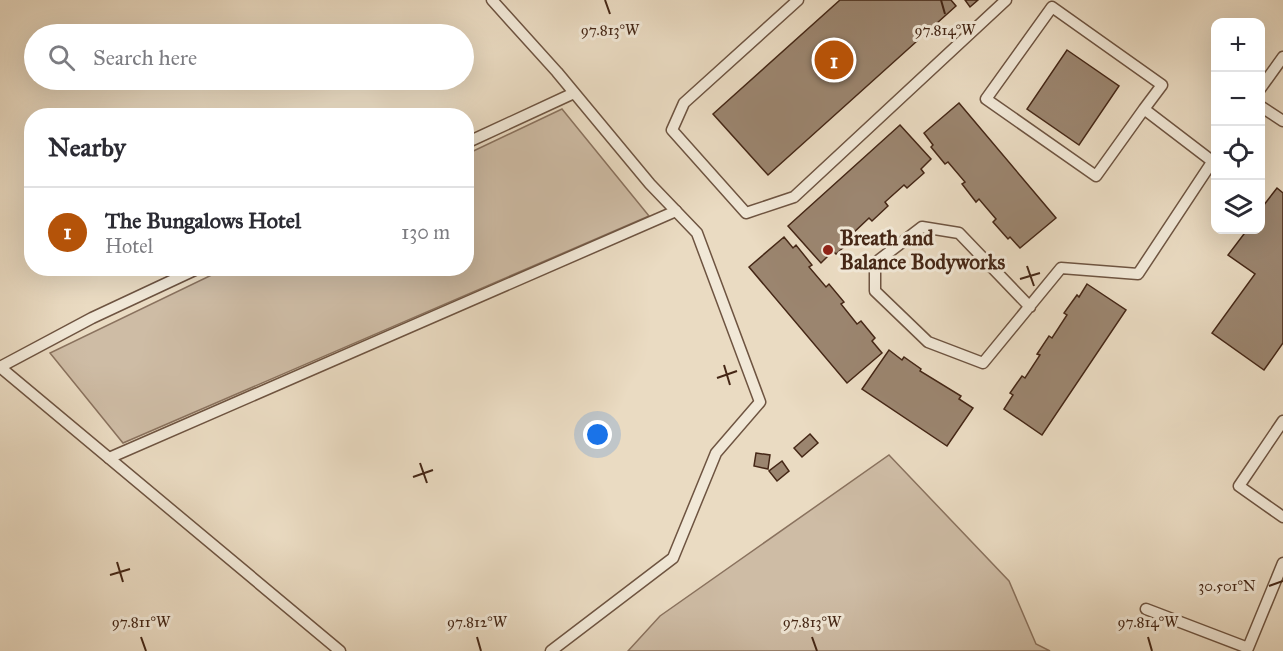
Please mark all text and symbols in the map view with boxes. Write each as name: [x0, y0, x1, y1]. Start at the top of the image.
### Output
map controls: [1211, 18, 1265, 234]
button: +: [1211, 18, 1265, 72]
text: 97.813°W: [581, 21, 640, 39]
text: 97.814°W: [915, 21, 976, 39]
search box: [24, 24, 474, 90]
pin: 1: [814, 38, 854, 82]
icon: search: [45, 41, 78, 74]
text: Search here: [93, 44, 197, 71]
button: −: [1211, 72, 1265, 126]
button: locate: [1211, 126, 1265, 180]
text: Nearby: [48, 131, 126, 163]
button: layers: [1211, 180, 1265, 234]
text: The Bungalows Hotel: [105, 207, 301, 234]
text: 1: [64, 220, 71, 244]
text: 130 m: [401, 220, 450, 244]
place label: Breath and Balance Bodyworks: [840, 225, 1005, 275]
text: Hotel: [105, 234, 153, 258]
marker: Breath and Balance Bodyworks: [821, 243, 835, 257]
your location: [583, 420, 612, 449]
text: 30.501°N: [1198, 577, 1256, 595]
text: 97.811°W: [112, 613, 171, 631]
text: 97.812°W: [447, 613, 508, 631]
text: 97.813°W: [783, 613, 842, 631]
text: 97.814°W: [1118, 613, 1179, 631]

